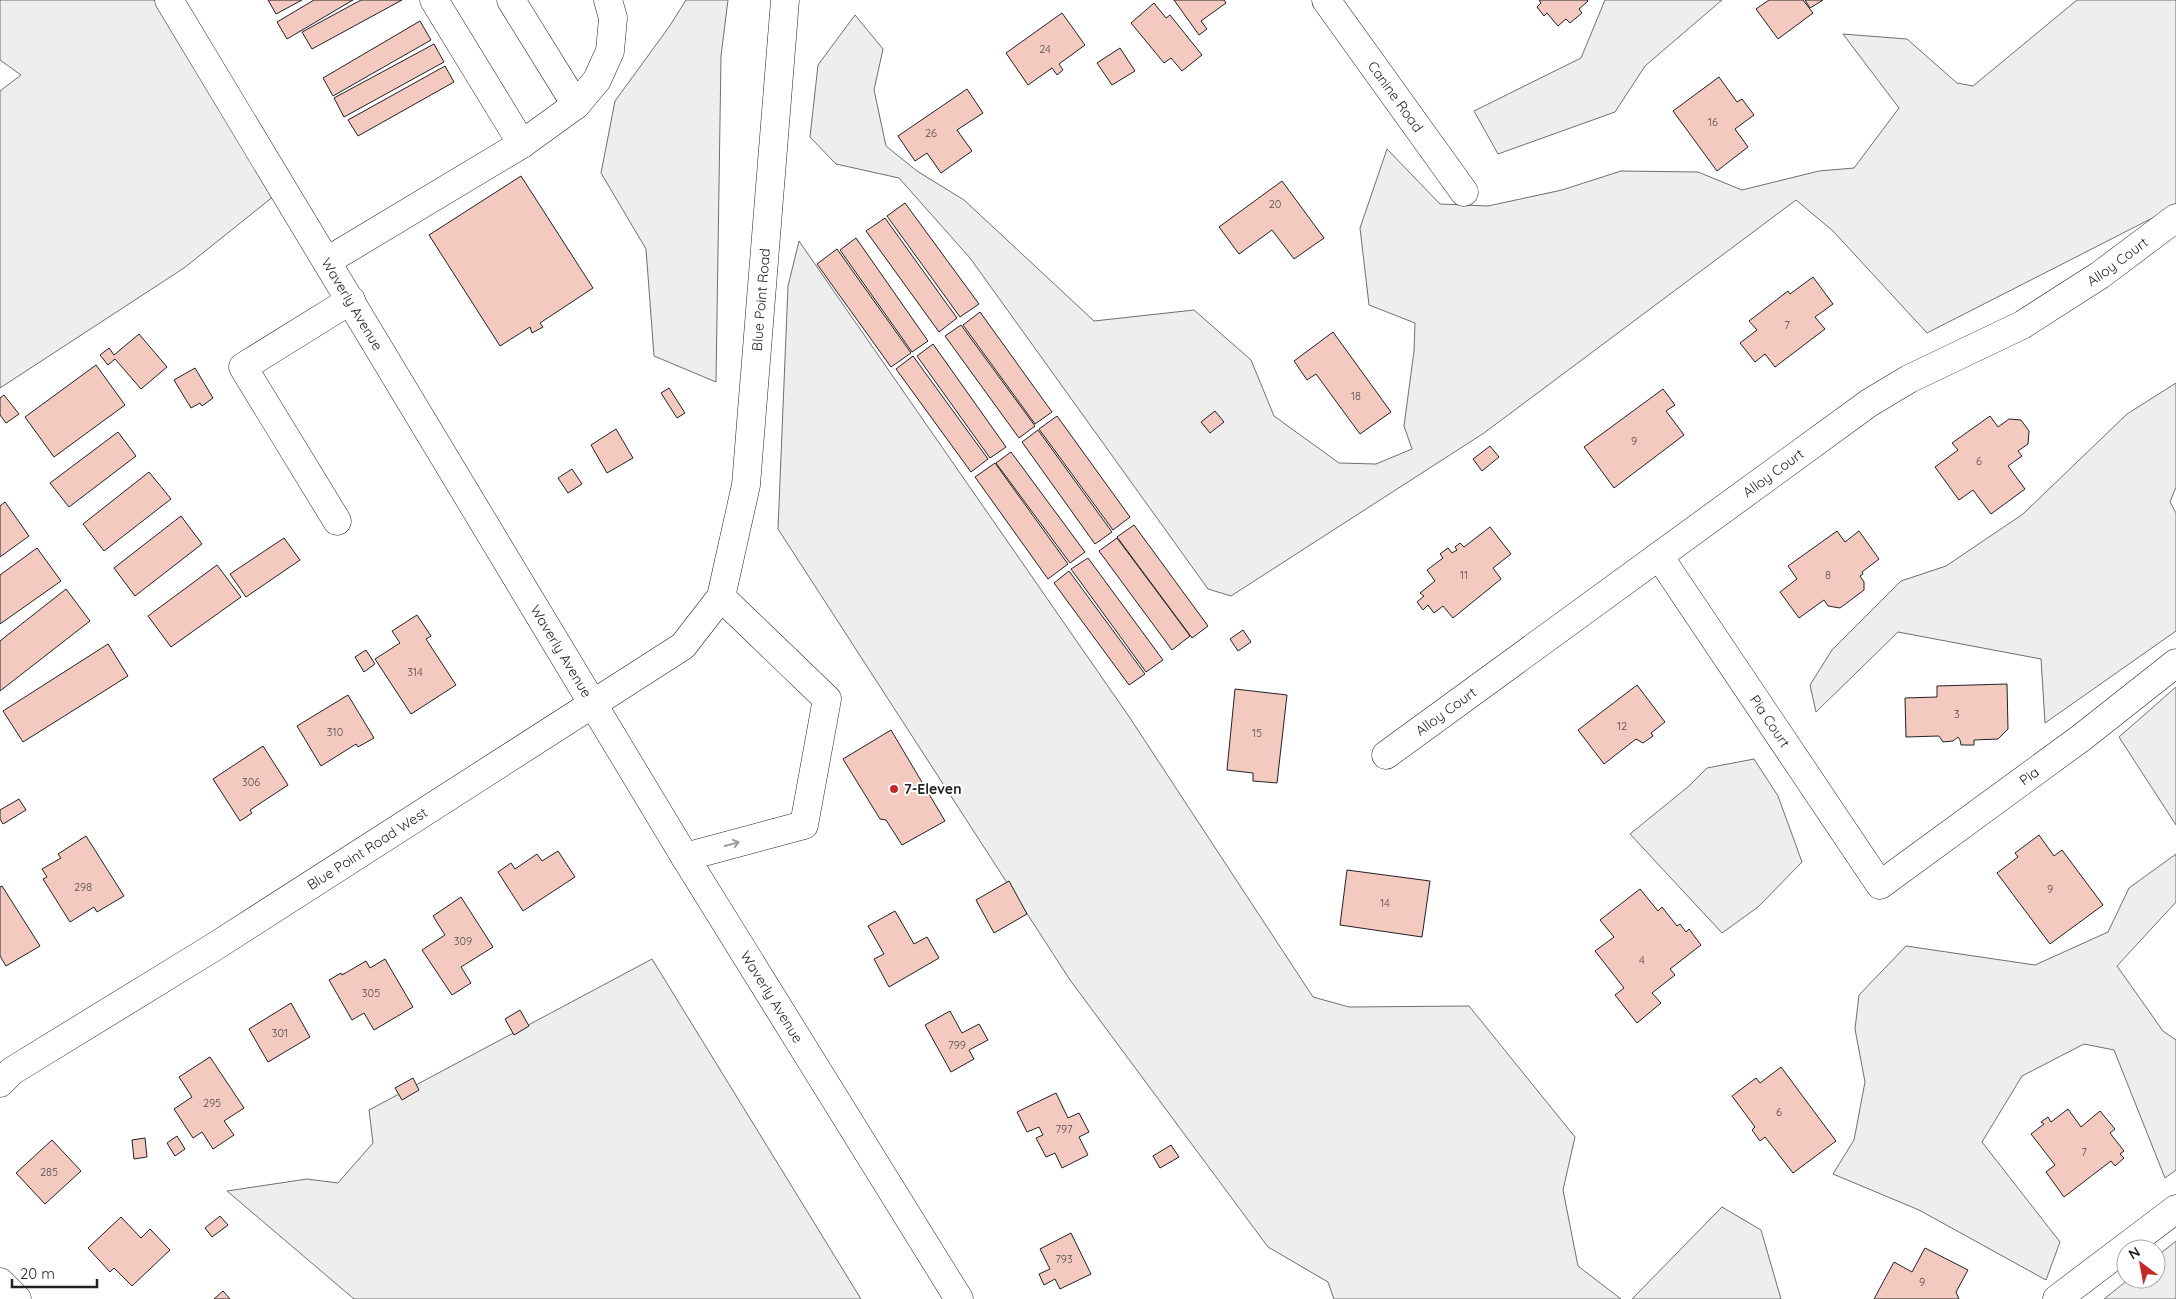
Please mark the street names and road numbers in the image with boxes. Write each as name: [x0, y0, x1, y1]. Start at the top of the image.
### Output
street label: Canine Road: [1364, 58, 1427, 136]
street label: Alloy Court: [2083, 233, 2152, 290]
street label: Blue Point Road: [748, 248, 774, 352]
street label: Waverly Avenue: [317, 254, 387, 354]
street label: Alloy Court: [1739, 444, 1807, 501]
street label: Waverly Avenue: [526, 601, 596, 701]
street label: Alloy Court: [1412, 683, 1480, 740]
street label: Pia Court: [1746, 692, 1794, 751]
street label: Pia: [2016, 763, 2042, 789]
street label: Blue Point Road West: [304, 803, 431, 894]
street label: Waverly Avenue: [736, 948, 807, 1046]

